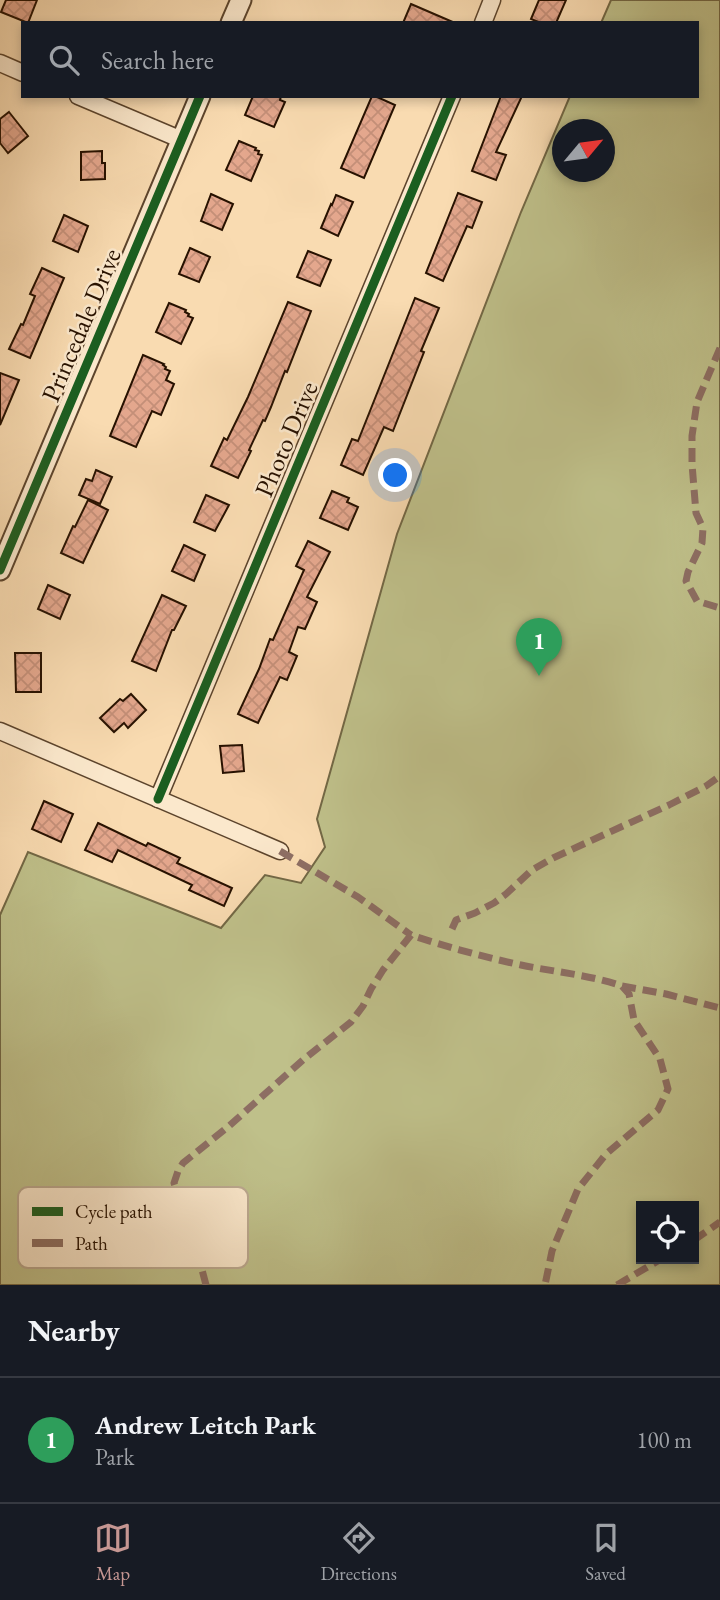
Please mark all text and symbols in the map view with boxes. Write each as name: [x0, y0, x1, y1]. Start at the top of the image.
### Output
search box: [21, 21, 699, 98]
icon: search: [45, 41, 83, 79]
text: Search here: [101, 43, 214, 77]
north arrow: [552, 119, 615, 182]
street label: Princedale Drive: [33, 243, 129, 407]
street label: Photo Drive: [246, 376, 326, 502]
your location: [378, 458, 412, 492]
pin: 1: [516, 618, 562, 676]
legend: [18, 1187, 248, 1268]
text: Cycle path: [75, 1199, 153, 1224]
map controls: [636, 1201, 699, 1264]
button: locate: [636, 1201, 699, 1264]
text: Path: [75, 1231, 108, 1256]
text: Nearby: [28, 1311, 120, 1350]
text: Andrew Leitch Park: [95, 1408, 316, 1442]
text: 1: [45, 1425, 57, 1455]
text: 100 m: [636, 1425, 692, 1455]
text: Park: [95, 1442, 134, 1472]
tab: Map: [94, 1519, 132, 1586]
tab: Directions: [320, 1519, 397, 1586]
tab: Saved: [585, 1519, 626, 1586]

